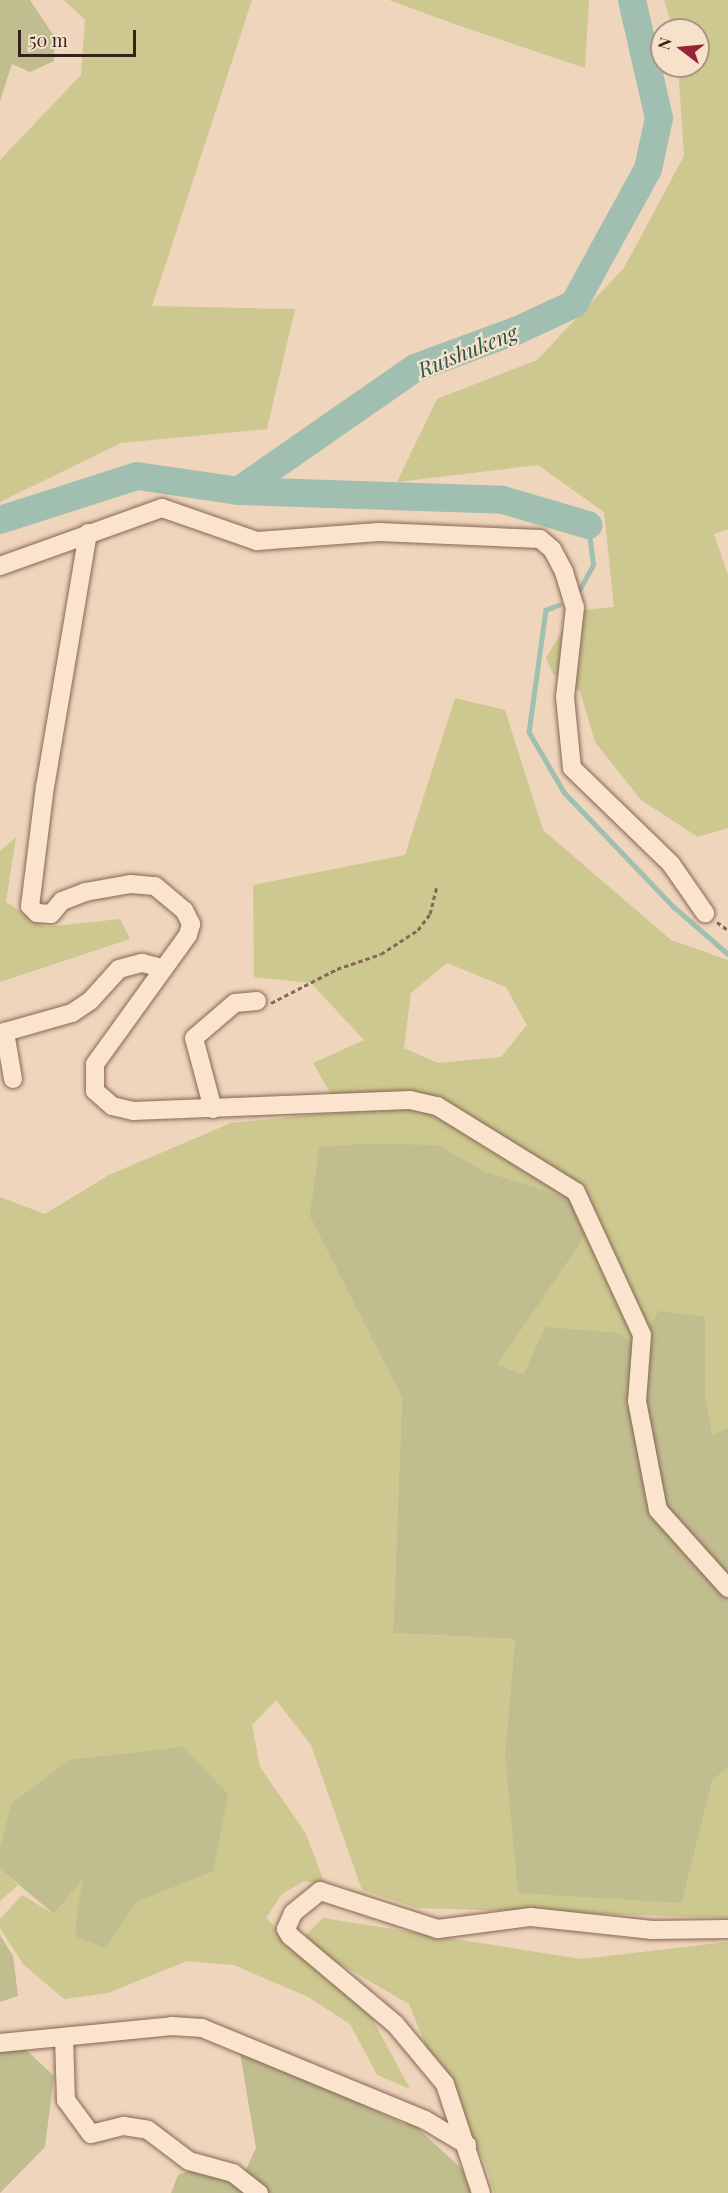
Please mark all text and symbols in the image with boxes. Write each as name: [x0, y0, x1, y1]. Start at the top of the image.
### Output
scale bar: [21, 18, 140, 56]
north arrow: [650, 18, 710, 78]
text: 50 m: [29, 28, 68, 52]
text: N: [652, 35, 676, 52]
water label: Ruishukeng: [414, 319, 520, 381]

